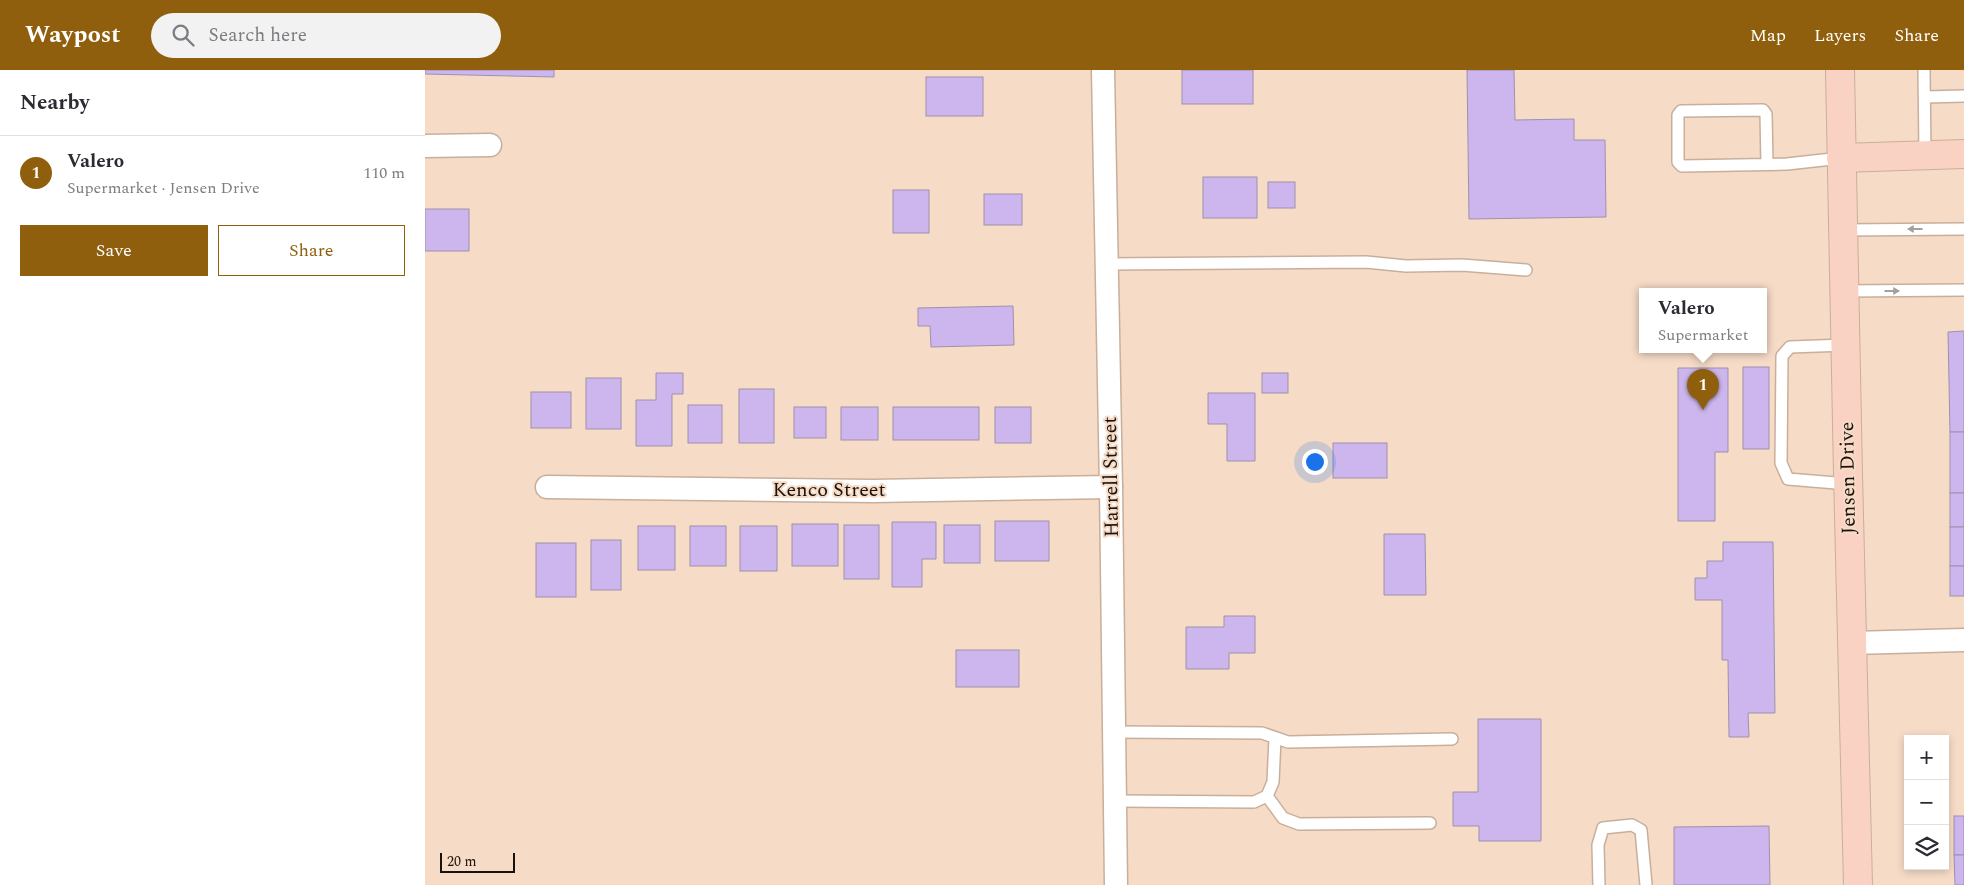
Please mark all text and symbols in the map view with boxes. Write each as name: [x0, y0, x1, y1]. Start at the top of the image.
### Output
search box: [151, 13, 501, 58]
text: Waypost: [25, 17, 121, 53]
icon: search: [169, 21, 197, 49]
text: Search here: [209, 21, 307, 50]
text: Map: [1750, 22, 1786, 49]
text: Layers: [1814, 22, 1866, 49]
text: Share: [1894, 22, 1939, 49]
text: Nearby: [20, 87, 90, 119]
text: Valero: [67, 147, 124, 176]
text: 1: [32, 161, 40, 185]
text: 110 m: [363, 161, 405, 185]
text: Supermarket · Jensen Drive: [67, 176, 260, 200]
button: Save: [20, 225, 208, 276]
button: Share: [218, 225, 405, 276]
one-way arrow: [1907, 225, 1923, 233]
one-way arrow: [1885, 287, 1901, 295]
popup: [1639, 288, 1767, 353]
text: Valero: [1658, 294, 1715, 323]
text: Supermarket: [1658, 323, 1748, 347]
pin: 1: [1687, 369, 1719, 410]
street label: Harrell Street: [1095, 416, 1127, 538]
street label: Jensen Drive: [1832, 421, 1864, 535]
your location: [1302, 449, 1328, 475]
street label: Kenco Street: [772, 475, 886, 505]
map controls: [1904, 735, 1949, 870]
button: +: [1904, 735, 1949, 780]
button: −: [1904, 780, 1949, 825]
button: layers: [1904, 825, 1949, 870]
scale bar: [440, 850, 515, 873]
text: 20 m: [447, 851, 477, 872]

